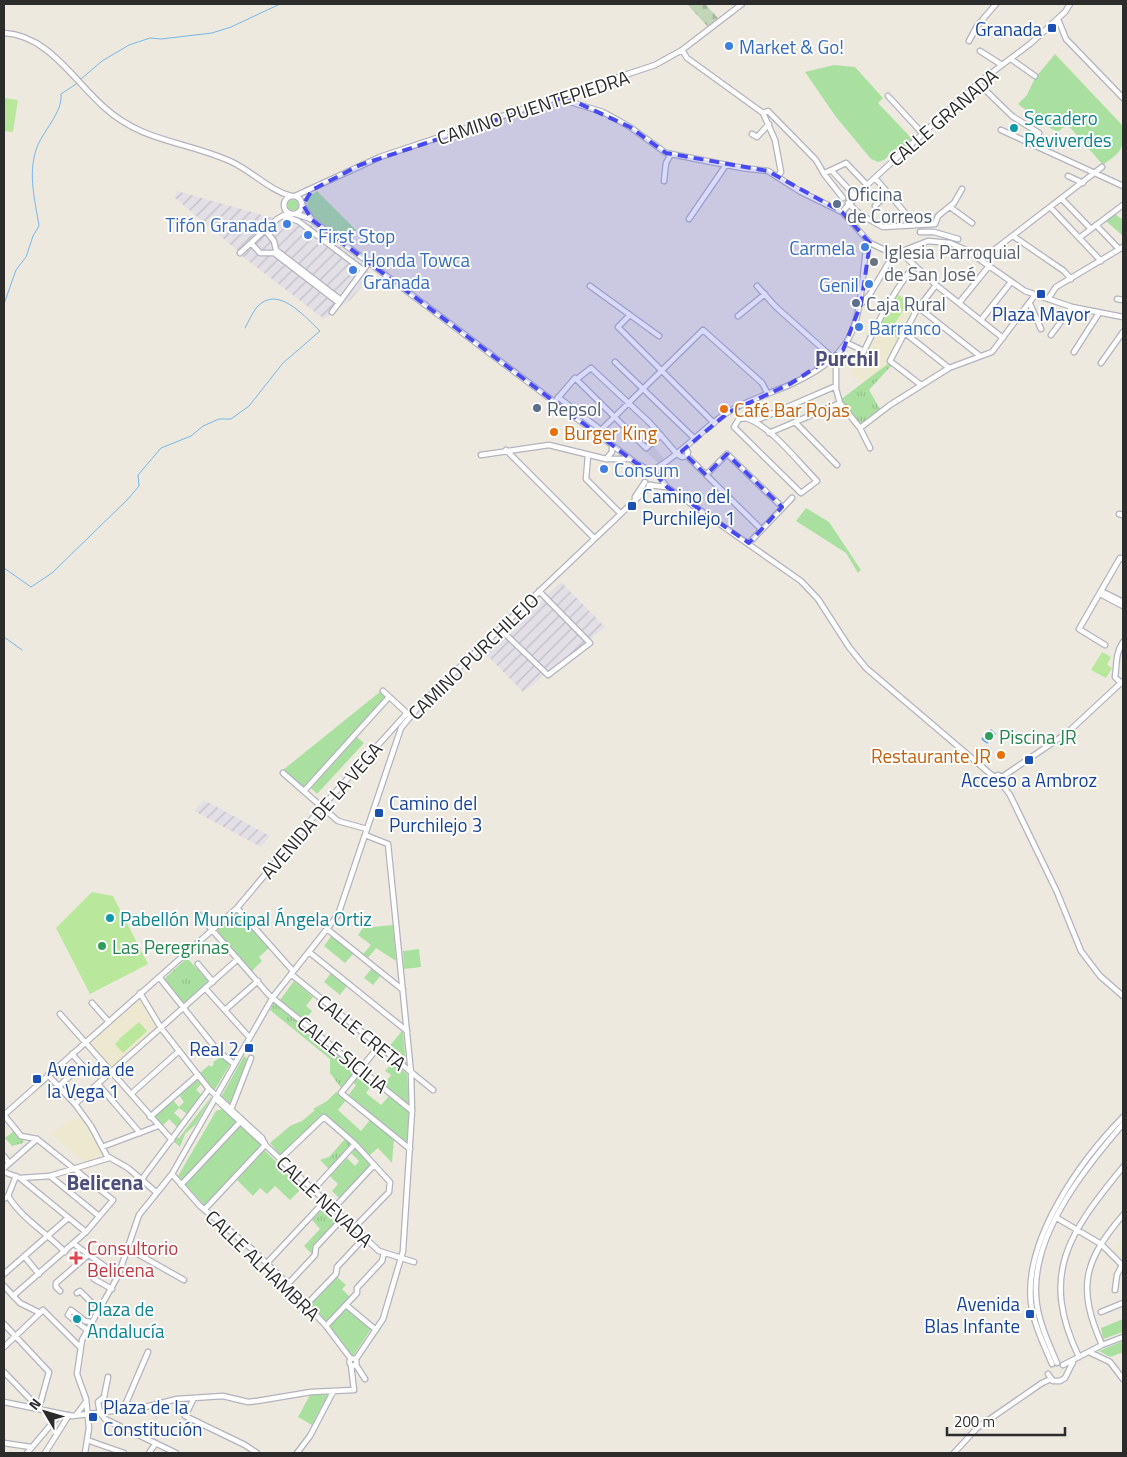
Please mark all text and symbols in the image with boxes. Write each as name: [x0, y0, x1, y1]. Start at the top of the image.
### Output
place label: Granada: [975, 14, 1042, 43]
marker: Granada: [1046, 22, 1058, 34]
place label: Market & Go!: [739, 32, 844, 61]
marker: Market & Go!: [723, 40, 735, 52]
street label: CALLE GRANADA: [882, 61, 1004, 173]
street label: CAMINO PUENTEPIEDRA: [433, 62, 633, 152]
place label: Secadero Reviverdes: [1024, 103, 1112, 154]
marker: Secadero Reviverdes: [1008, 122, 1020, 134]
place label: Oficina de Correos: [847, 179, 933, 230]
marker: Oficina de Correos: [831, 198, 843, 210]
place label: Tifón Granada: [165, 210, 277, 239]
marker: Tifón Granada: [281, 218, 293, 230]
place label: First Stop: [318, 221, 395, 250]
marker: First Stop: [302, 229, 314, 241]
place label: Carmela: [789, 233, 855, 262]
place label: Iglesia Parroquial de San José: [884, 237, 1021, 288]
marker: Carmela: [859, 241, 871, 253]
place label: Honda Towca Granada: [363, 245, 471, 296]
marker: Iglesia Parroquial de San José: [868, 256, 880, 268]
marker: Honda Towca Granada: [347, 264, 359, 276]
place label: Genil: [819, 270, 859, 299]
marker: Genil: [863, 278, 875, 290]
marker: Plaza Mayor: [1035, 288, 1047, 300]
place label: Caja Rural: [866, 289, 946, 318]
marker: Caja Rural: [850, 297, 862, 309]
place label: Plaza Mayor: [992, 299, 1091, 328]
place label: Barranco: [869, 313, 941, 342]
marker: Barranco: [853, 321, 865, 333]
district label: Purchil: [815, 342, 879, 374]
place label: Repsol: [547, 394, 601, 423]
place label: Café Bar Rojas: [734, 395, 850, 424]
marker: Repsol: [531, 402, 543, 414]
marker: Café Bar Rojas: [718, 403, 730, 415]
place label: Burger King: [564, 418, 658, 447]
marker: Burger King: [548, 426, 560, 438]
place label: Consum: [614, 455, 679, 484]
marker: Consum: [598, 463, 610, 475]
place label: Camino del Purchilejo 1: [642, 481, 735, 532]
marker: Camino del Purchilejo 1: [626, 500, 638, 512]
street label: CAMINO PURCHILEJO: [401, 586, 545, 726]
place label: Piscina JR: [999, 722, 1077, 751]
marker: Piscina JR: [983, 730, 995, 742]
street label: AVENIDA DE LA VEGA: [253, 735, 389, 885]
place label: Restaurante JR: [871, 741, 991, 770]
marker: Restaurante JR: [995, 749, 1007, 761]
marker: Acceso a Ambroz: [1023, 754, 1035, 766]
place label: Acceso a Ambroz: [961, 765, 1097, 794]
place label: Camino del Purchilejo 3: [389, 788, 482, 839]
marker: Camino del Purchilejo 3: [373, 807, 385, 819]
place label: Pabellón Municipal Ángela Ortiz: [120, 904, 372, 933]
marker: Pabellón Municipal Ángela Ortiz: [104, 912, 116, 924]
place label: Las Peregrinas: [112, 932, 230, 961]
marker: Las Peregrinas: [96, 940, 108, 952]
street label: CALLE CRETA: [311, 987, 413, 1077]
street label: CALLE SICILIA: [291, 1008, 395, 1100]
place label: Real 2: [189, 1034, 239, 1063]
marker: Real 2: [243, 1042, 255, 1054]
place label: Avenida de la Vega 1: [47, 1054, 134, 1105]
marker: Avenida de la Vega 1: [31, 1073, 43, 1085]
street label: CALLE NEVADA: [270, 1148, 380, 1254]
district label: Belicena: [67, 1166, 144, 1198]
street label: CALLE ALHAMBRA: [199, 1203, 327, 1327]
place label: Consultorio Belicena: [87, 1233, 178, 1284]
marker: Consultorio Belicena: [69, 1251, 83, 1265]
place label: Avenida Blas Infante: [924, 1289, 1020, 1340]
place label: Plaza de Andalucía: [87, 1294, 165, 1345]
marker: Avenida Blas Infante: [1024, 1308, 1036, 1320]
marker: Plaza de Andalucía: [71, 1313, 83, 1325]
north arrow: [20, 1387, 70, 1437]
place label: Plaza de la Constitución: [103, 1392, 202, 1443]
text: N: [23, 1393, 46, 1414]
scale bar: [947, 1404, 1064, 1436]
text: 200 m: [954, 1410, 995, 1433]
marker: Plaza de la Constitución: [87, 1411, 99, 1423]

